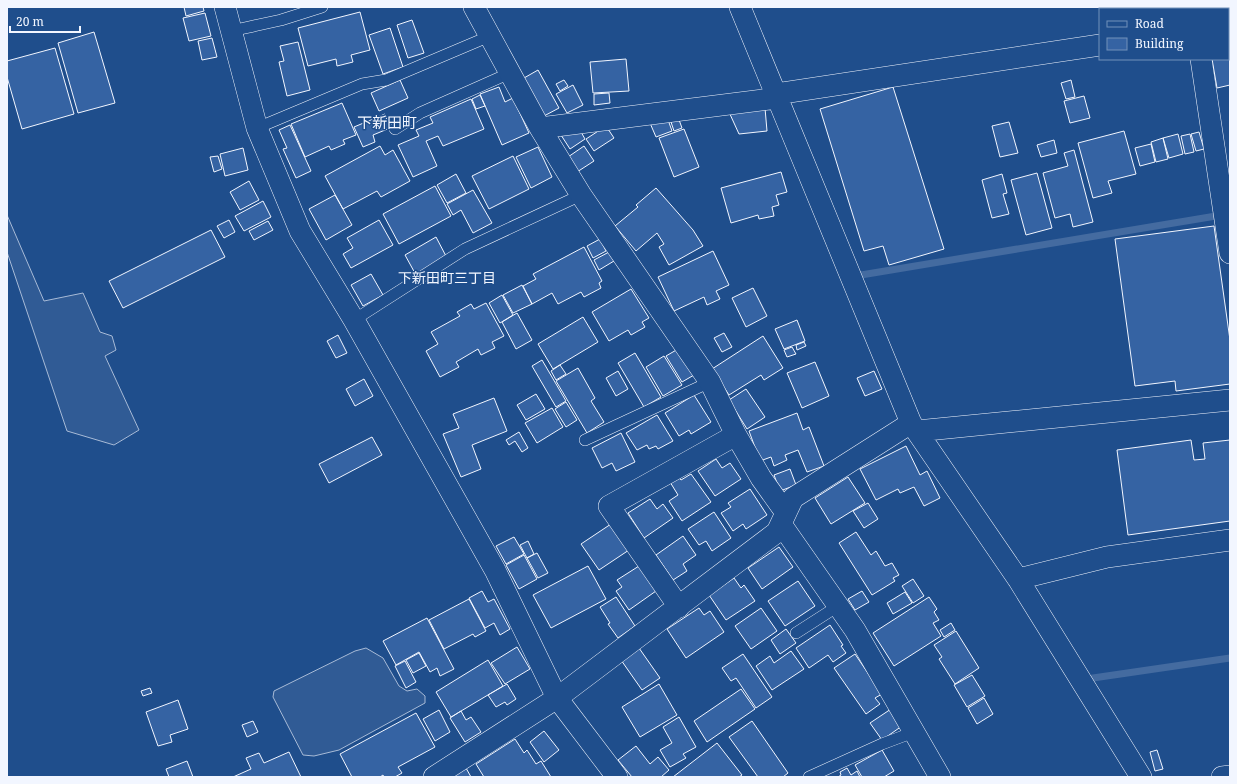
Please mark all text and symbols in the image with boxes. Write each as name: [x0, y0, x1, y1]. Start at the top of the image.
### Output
scale bar: [10, 8, 80, 34]
legend: [1099, 8, 1229, 60]
text: 20 m: [16, 13, 44, 30]
text: Road: [1135, 15, 1165, 32]
text: Building: [1135, 35, 1184, 52]
district label: 下新田町: [357, 112, 417, 132]
district label: 下新田町三丁目: [398, 268, 496, 287]

